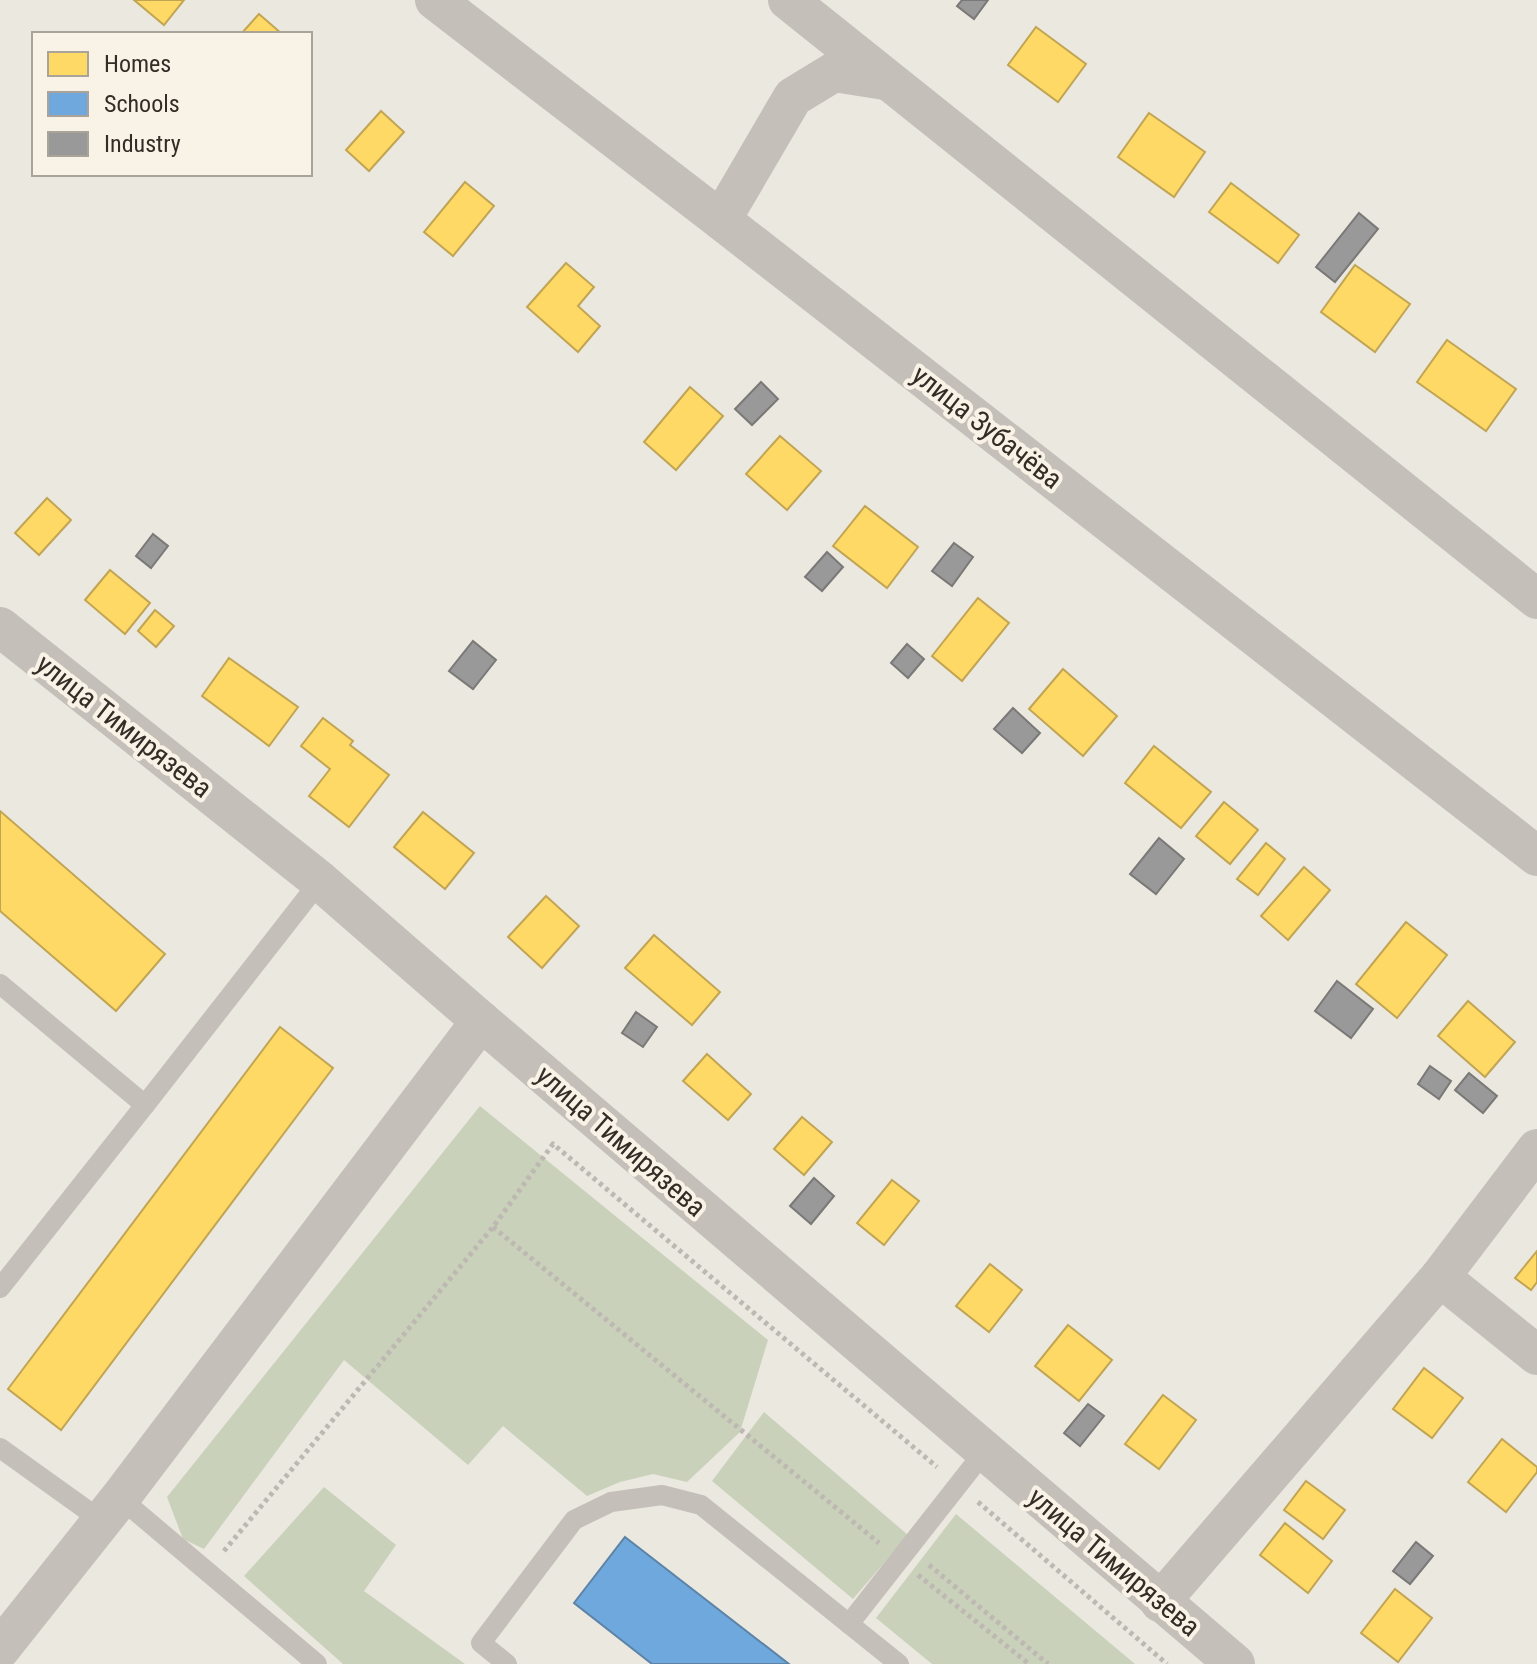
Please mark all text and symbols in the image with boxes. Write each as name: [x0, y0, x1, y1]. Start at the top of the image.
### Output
legend: [32, 32, 312, 176]
text: Homes: [104, 50, 171, 78]
text: Schools: [104, 90, 180, 118]
text: Industry: [104, 130, 181, 158]
street label: улица Зубачёва: [905, 358, 1069, 496]
street label: улица Тимирязева: [30, 647, 218, 805]
street label: улица Тимирязева: [530, 1058, 712, 1224]
street label: улица Тимирязева: [1022, 1481, 1206, 1643]

